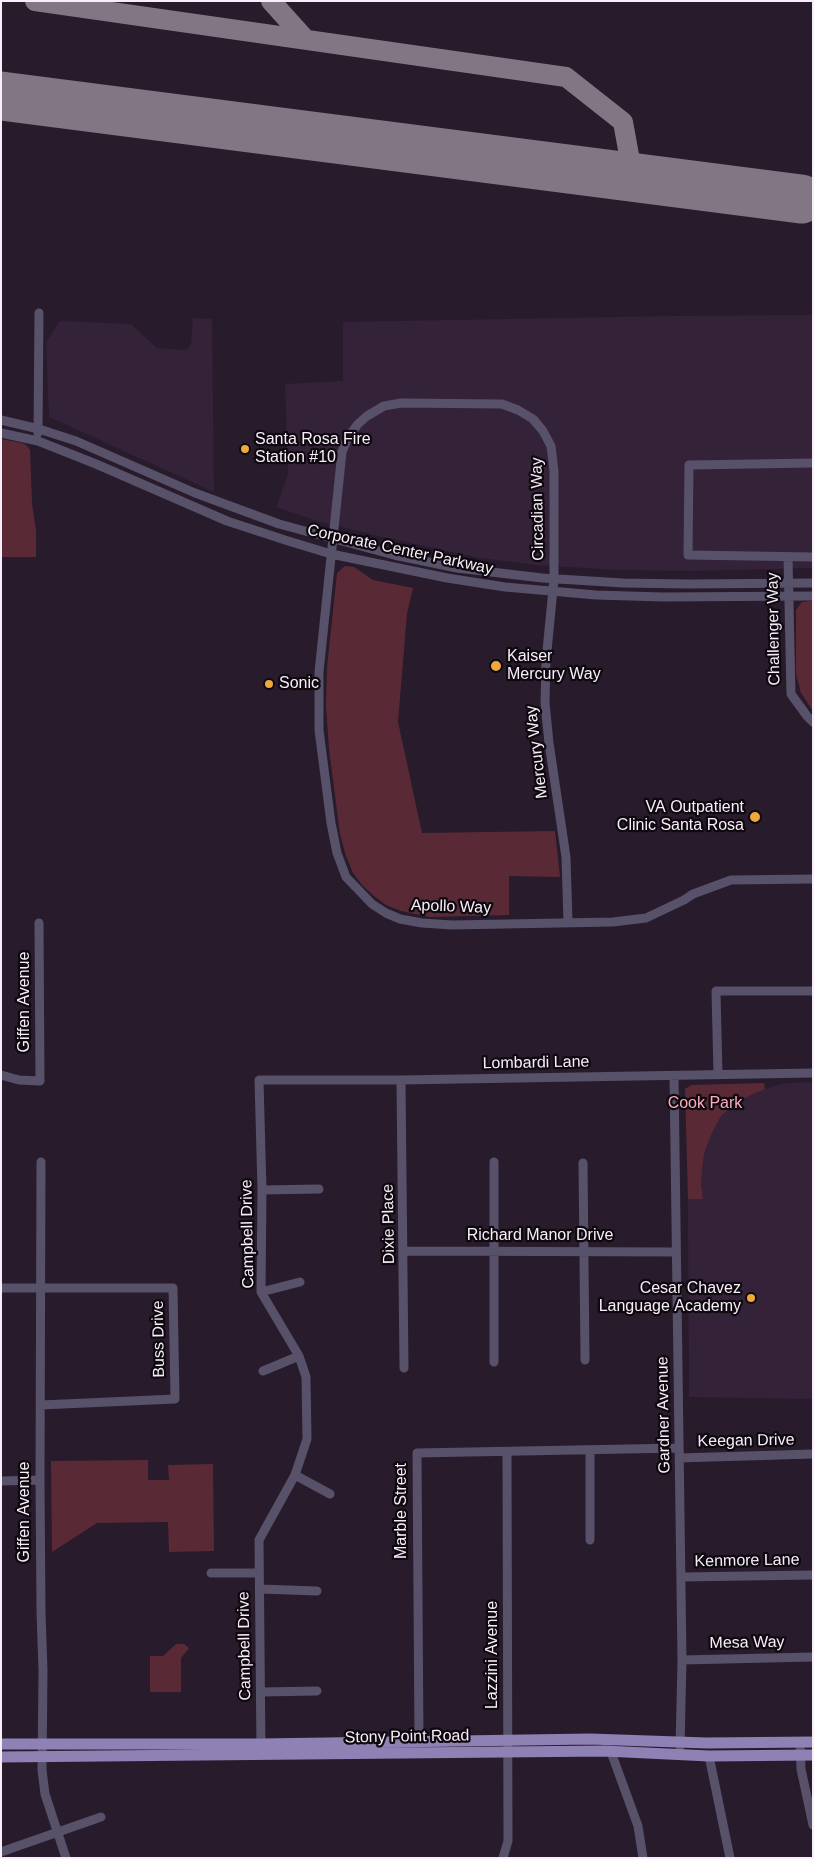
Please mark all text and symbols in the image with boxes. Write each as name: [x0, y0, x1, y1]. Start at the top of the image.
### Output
place label: Santa Rosa Fire Station #10: [255, 430, 371, 468]
marker: Santa Rosa Fire Station #10: [239, 443, 251, 455]
street label: Circadian Way: [527, 457, 549, 561]
street label: Corporate Center Parkway: [305, 521, 495, 579]
street label: Challenger Way: [763, 572, 785, 686]
place label: Kaiser Mercury Way: [507, 647, 601, 685]
marker: Kaiser Mercury Way: [489, 659, 503, 673]
place label: Sonic: [279, 674, 319, 694]
marker: Sonic: [263, 678, 275, 690]
street label: Mercury Way: [522, 704, 552, 800]
place label: VA Outpatient Clinic Santa Rosa: [617, 798, 744, 836]
marker: VA Outpatient Clinic Santa Rosa: [748, 810, 762, 824]
street label: Apollo Way: [411, 896, 491, 918]
street label: Giffen Avenue: [15, 952, 35, 1052]
street label: Lombardi Lane: [482, 1052, 590, 1074]
park label: Cook Park: [668, 1094, 742, 1114]
street label: Campbell Drive: [237, 1179, 259, 1289]
street label: Dixie Place: [379, 1184, 399, 1264]
street label: Richard Manor Drive: [467, 1226, 613, 1246]
place label: Cesar Chavez Language Academy: [599, 1279, 741, 1317]
marker: Cesar Chavez Language Academy: [745, 1292, 757, 1304]
street label: Buss Drive: [149, 1300, 169, 1378]
street label: Gardner Avenue: [653, 1356, 675, 1474]
street label: Keegan Drive: [697, 1431, 795, 1451]
street label: Giffen Avenue: [15, 1462, 35, 1562]
street label: Marble Street: [392, 1463, 412, 1559]
street label: Kenmore Lane: [694, 1550, 800, 1572]
street label: Campbell Drive: [234, 1591, 256, 1701]
street label: Lazzini Avenue: [483, 1601, 503, 1709]
street label: Mesa Way: [709, 1633, 785, 1653]
street label: Stony Point Road: [345, 1726, 469, 1748]

